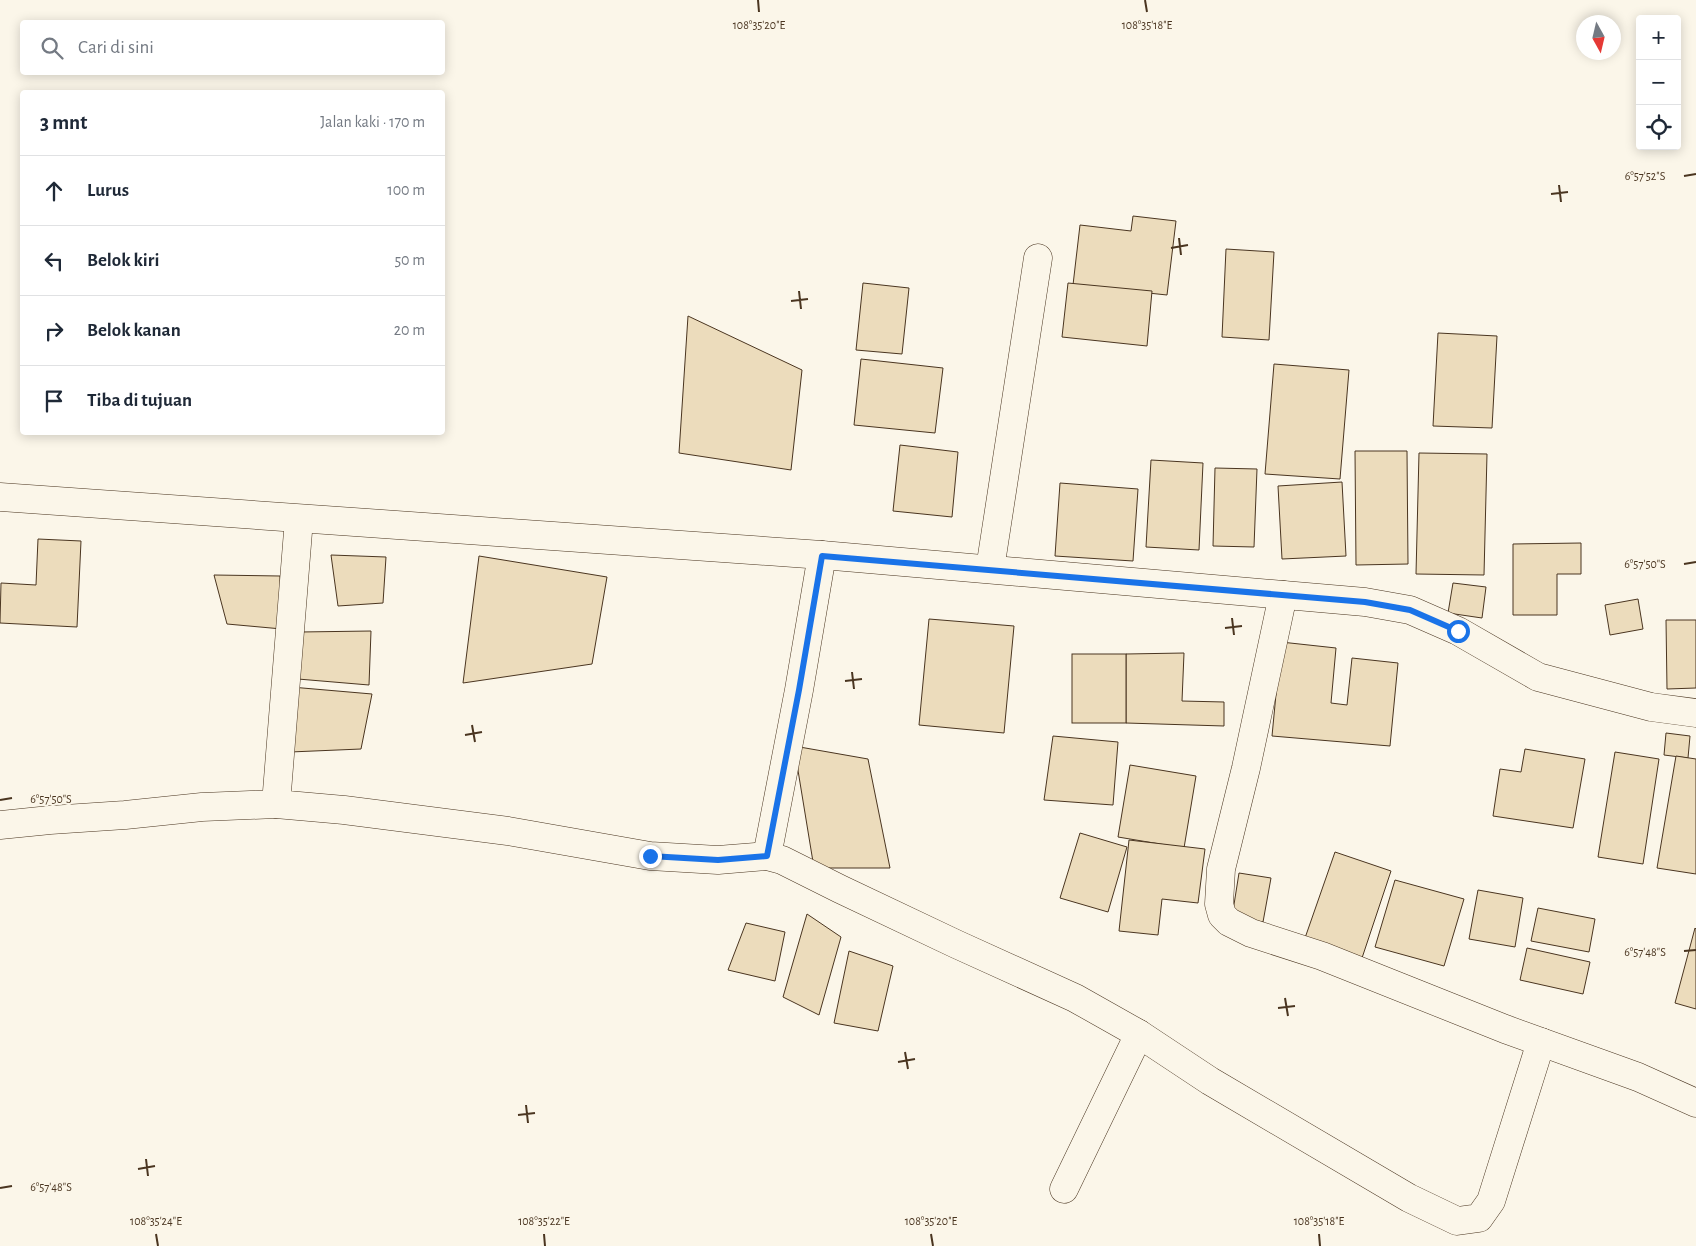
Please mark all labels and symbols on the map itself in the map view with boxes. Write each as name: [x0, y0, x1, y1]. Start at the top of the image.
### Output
north arrow: [1576, 15, 1621, 60]
text: 108°35'20"E: [733, 19, 785, 31]
text: 108°35'18"E: [1122, 19, 1172, 31]
text: 6°57'52"S: [1625, 170, 1666, 182]
text: 6°57'50"S: [1624, 558, 1666, 570]
route start: [1447, 620, 1470, 643]
text: 6°57'50"S: [30, 793, 72, 805]
route end: [639, 845, 662, 868]
text: 6°57'48"S: [1624, 946, 1666, 958]
text: 6°57'48"S: [30, 1181, 72, 1193]
text: 108°35'24"E: [130, 1215, 182, 1227]
text: 108°35'22"E: [518, 1215, 570, 1227]
text: 108°35'20"E: [905, 1215, 957, 1227]
text: 108°35'18"E: [1294, 1215, 1344, 1227]

